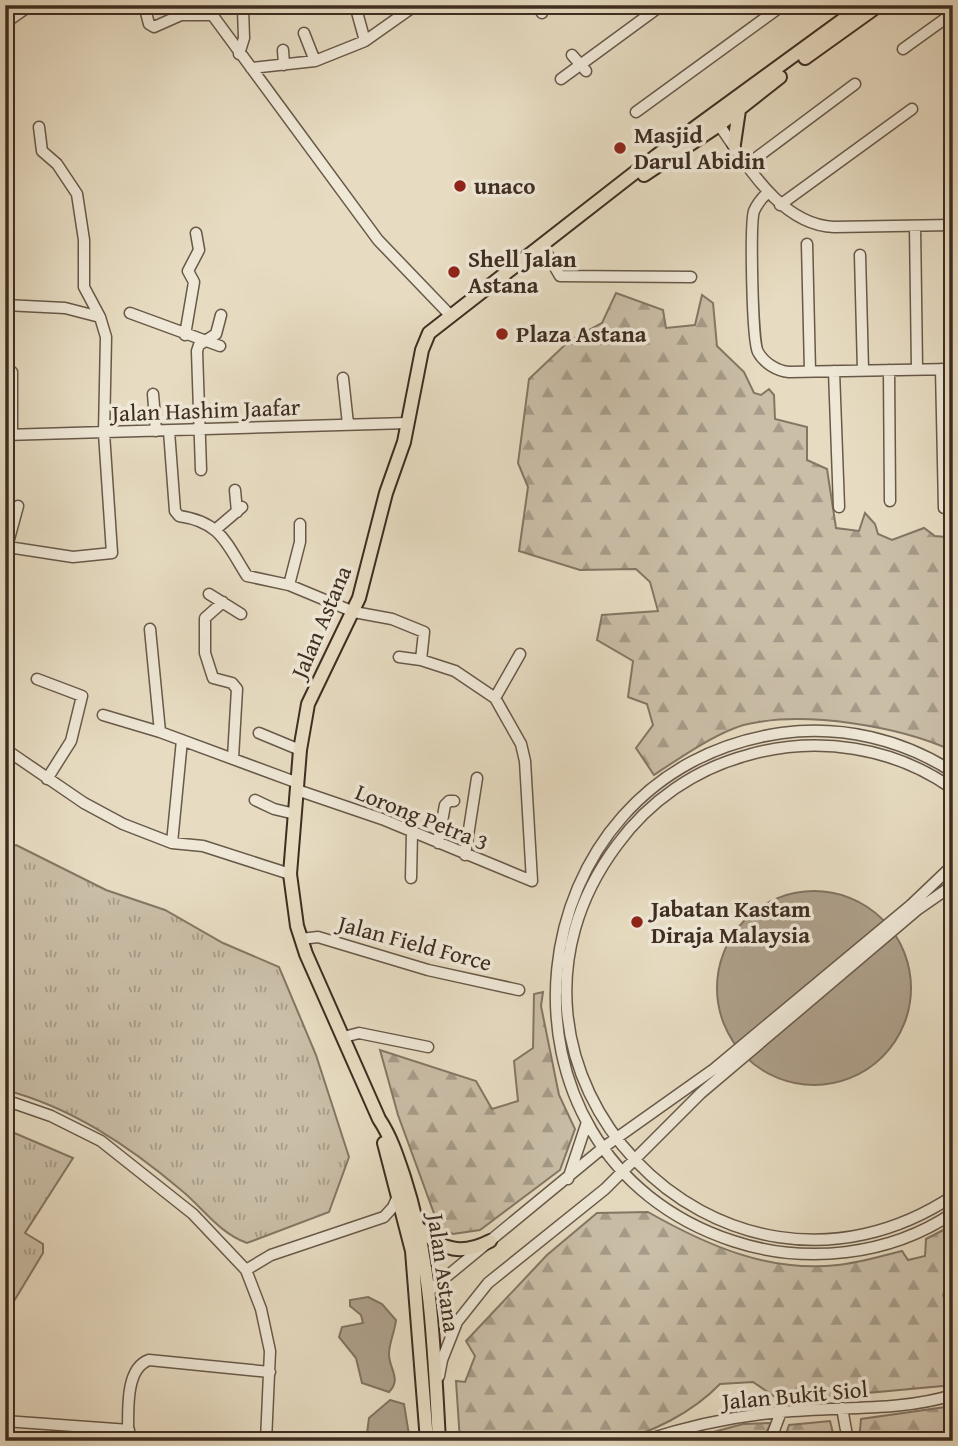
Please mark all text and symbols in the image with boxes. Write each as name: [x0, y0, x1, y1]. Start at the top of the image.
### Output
place label: Masjid Darul Abidin: [634, 118, 765, 177]
marker: Masjid Darul Abidin: [612, 140, 628, 156]
place label: unaco: [474, 169, 535, 202]
marker: unaco: [452, 178, 468, 194]
place label: Shell Jalan Astana: [468, 242, 577, 301]
marker: Shell Jalan Astana: [446, 264, 462, 280]
place label: Plaza Astana: [516, 317, 647, 350]
marker: Plaza Astana: [494, 326, 510, 342]
street label: Jalan Hashim Jaafar: [108, 390, 301, 429]
street label: Jalan Astana: [281, 560, 359, 686]
street label: Lorong Petra 3: [351, 775, 494, 858]
place label: Jabatan Kastam Diraja Malaysia: [647, 892, 811, 951]
street label: Jalan Field Force: [332, 905, 496, 979]
marker: Jabatan Kastam Diraja Malaysia: [629, 914, 645, 930]
street label: Jalan Astana: [419, 1209, 469, 1334]
street label: Jalan Bukit Siol: [718, 1372, 869, 1418]

